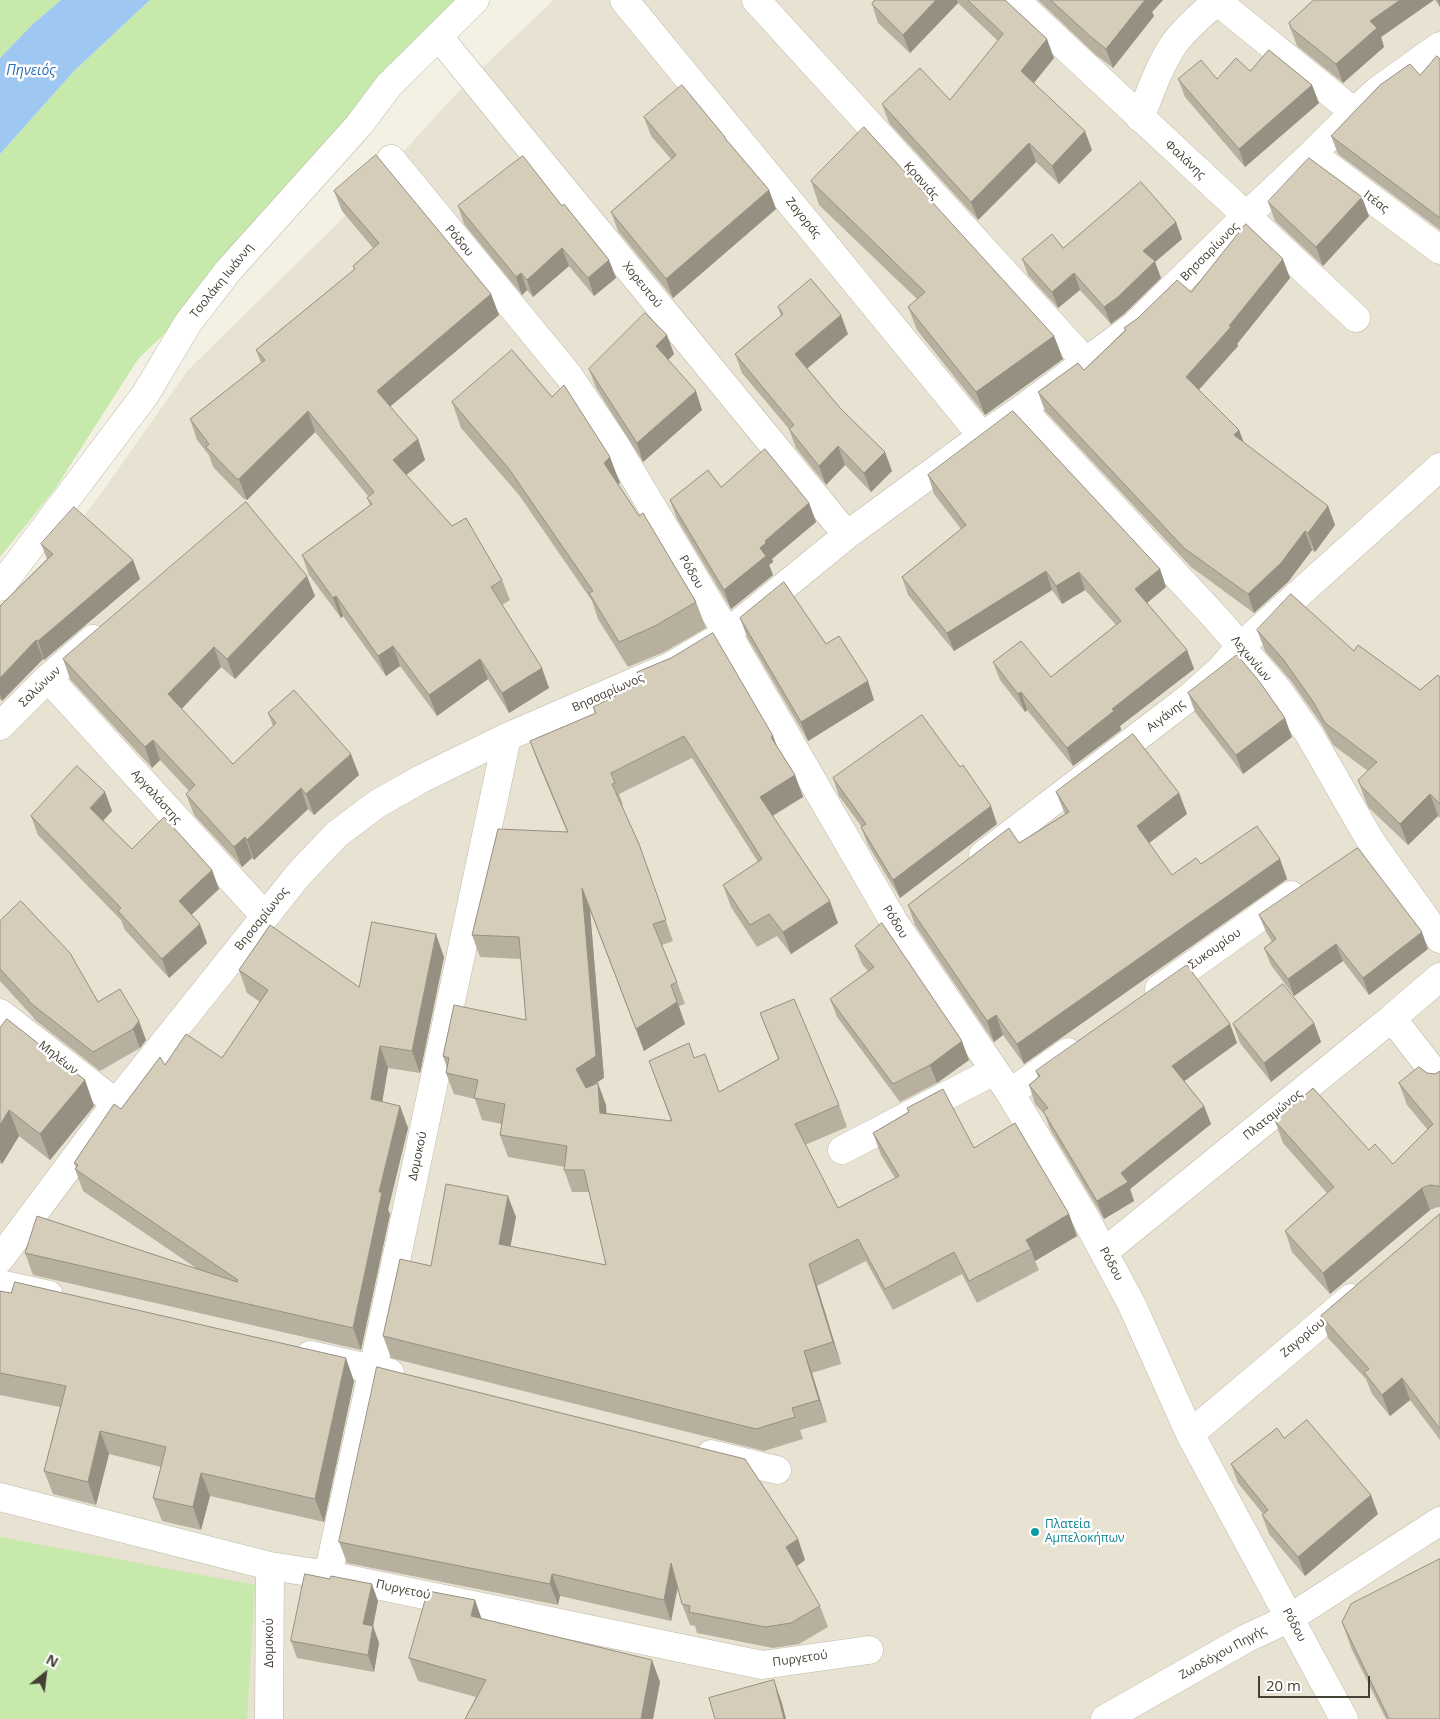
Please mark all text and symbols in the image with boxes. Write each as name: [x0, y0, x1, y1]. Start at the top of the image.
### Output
water label: Πηνειός: [6, 63, 56, 79]
street label: Φαλάνης: [1162, 138, 1208, 182]
street label: Κρανιάς: [900, 159, 942, 203]
street label: Ιτέας: [1361, 188, 1391, 216]
street label: Ζαγοράς: [782, 195, 824, 241]
street label: Βησσαρίωνος: [1178, 220, 1242, 284]
street label: Ρόδου: [442, 223, 476, 259]
street label: Τσολάκη Ιωάννη: [187, 241, 257, 321]
street label: Χορευτού: [619, 259, 665, 311]
street label: Ρόδου: [676, 553, 706, 591]
street label: Λεχωνίων: [1228, 633, 1274, 685]
street label: Σαλώνων: [16, 664, 64, 710]
street label: Βησσαρίωνος: [570, 671, 646, 715]
street label: Αιγάνης: [1144, 697, 1188, 735]
street label: Αργαλάστης: [128, 767, 184, 827]
street label: Βησσαρίωνος: [232, 884, 292, 954]
street label: Ρόδου: [879, 903, 911, 941]
street label: Συκουρίου: [1186, 926, 1244, 972]
street label: Μηλέων: [35, 1038, 81, 1078]
street label: Πλαταμώνος: [1241, 1087, 1305, 1143]
street label: Δομοκού: [406, 1130, 430, 1182]
street label: Ρόδου: [1096, 1245, 1126, 1283]
street label: Ζαγορίου: [1278, 1315, 1328, 1361]
place label: Πλατεία Αμπελοκήπων: [1045, 1518, 1124, 1546]
marker: Πλατεία Αμπελοκήπων: [1029, 1526, 1041, 1538]
street label: Πυργετού: [374, 1577, 432, 1603]
street label: Ρόδου: [1279, 1606, 1309, 1644]
street label: Δομοκού: [263, 1618, 277, 1668]
street label: Ζωοδόχου Πηγής: [1177, 1623, 1269, 1683]
street label: Πυργετού: [772, 1648, 828, 1670]
north arrow: [20, 1649, 70, 1699]
text: N: [43, 1649, 62, 1672]
scale bar: [1260, 1666, 1372, 1698]
text: 20 m: [1266, 1675, 1301, 1695]

